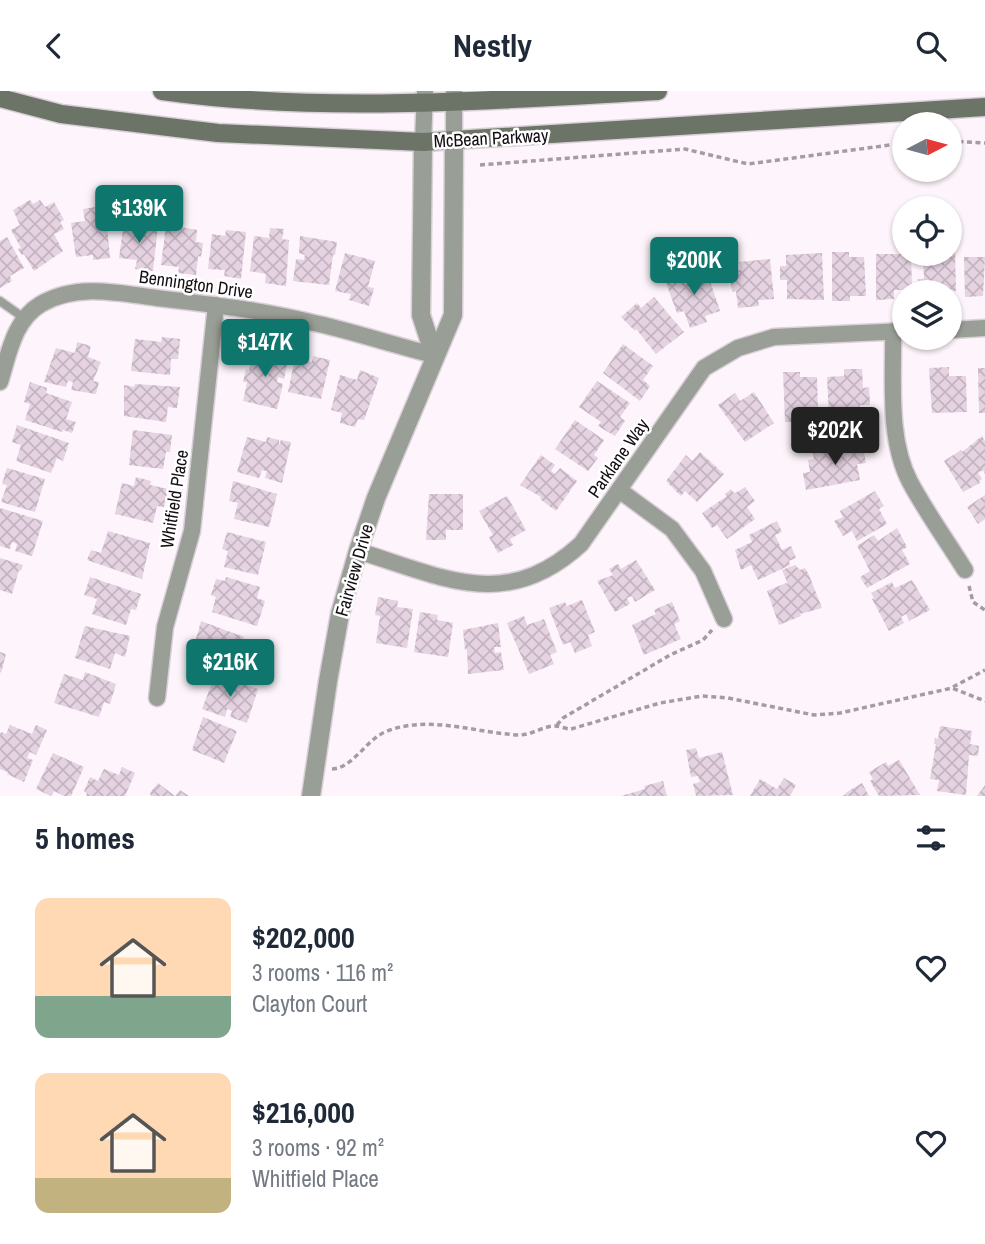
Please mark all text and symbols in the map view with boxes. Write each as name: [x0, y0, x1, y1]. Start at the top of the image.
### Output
text: Nestly: [453, 24, 532, 67]
icon: back: [35, 27, 73, 65]
icon: search: [912, 27, 950, 65]
north arrow: [892, 112, 962, 182]
map controls: [892, 112, 962, 350]
street label: McBean Parkway: [433, 122, 550, 153]
pin: $139K: [90, 185, 188, 245]
text: $139K: [111, 192, 167, 223]
button: locate: [892, 196, 962, 266]
pin: $200K: [645, 237, 743, 297]
text: $200K: [666, 244, 722, 275]
street label: Bennington Drive: [137, 264, 255, 304]
button: layers: [892, 280, 962, 350]
pin: $147K: [216, 320, 314, 379]
text: $147K: [237, 326, 293, 357]
pin: $202K: [786, 407, 884, 467]
street label: Parklane Way: [582, 413, 655, 503]
text: $202K: [807, 414, 863, 445]
street label: Whitfield Place: [154, 448, 194, 550]
street label: Fairview Drive: [329, 521, 379, 619]
pin: $216K: [181, 639, 279, 699]
text: $216K: [202, 646, 258, 677]
text: 5 homes: [35, 818, 135, 858]
icon: filters: [912, 819, 950, 857]
text: $202,000: [252, 917, 355, 957]
icon: home: [91, 926, 175, 1010]
icon: heart: [912, 949, 950, 987]
text: 3 rooms · 116 m²: [252, 957, 393, 988]
text: Clayton Court: [252, 988, 367, 1019]
text: $216,000: [252, 1092, 355, 1132]
icon: home: [91, 1101, 175, 1185]
icon: heart: [912, 1124, 950, 1162]
text: 3 rooms · 92 m²: [252, 1132, 384, 1163]
text: Whitfield Place: [252, 1163, 379, 1194]

